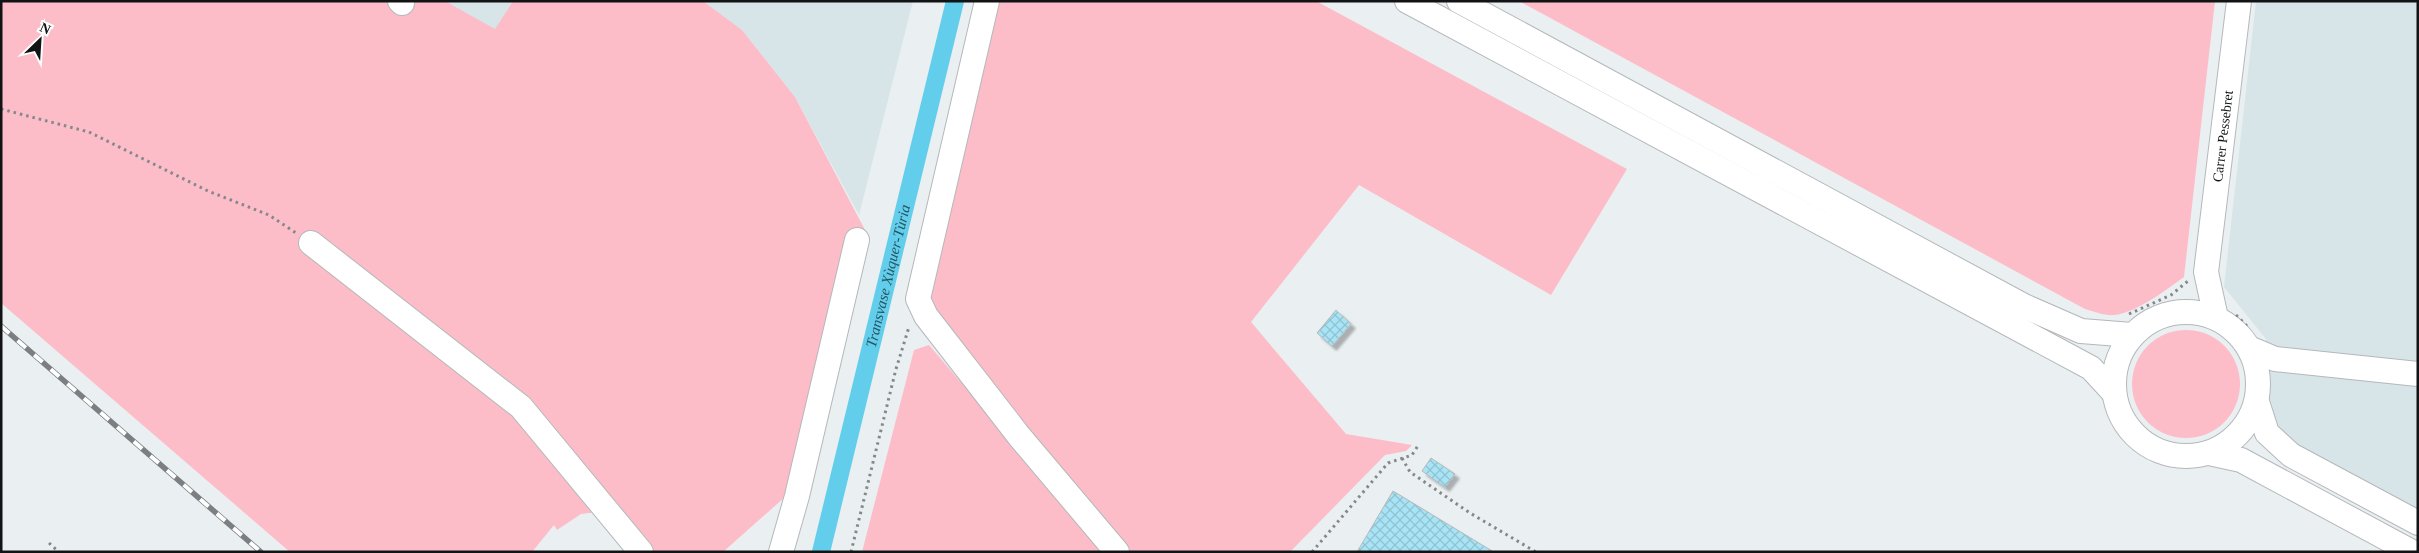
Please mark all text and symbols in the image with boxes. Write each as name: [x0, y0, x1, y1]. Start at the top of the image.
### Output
north arrow: [15, 15, 65, 65]
text: N: [38, 20, 53, 38]
street label: Carrer Pessebret: [2210, 89, 2236, 183]
water label: Transvase Xùquer-Tùria: [863, 203, 913, 349]

